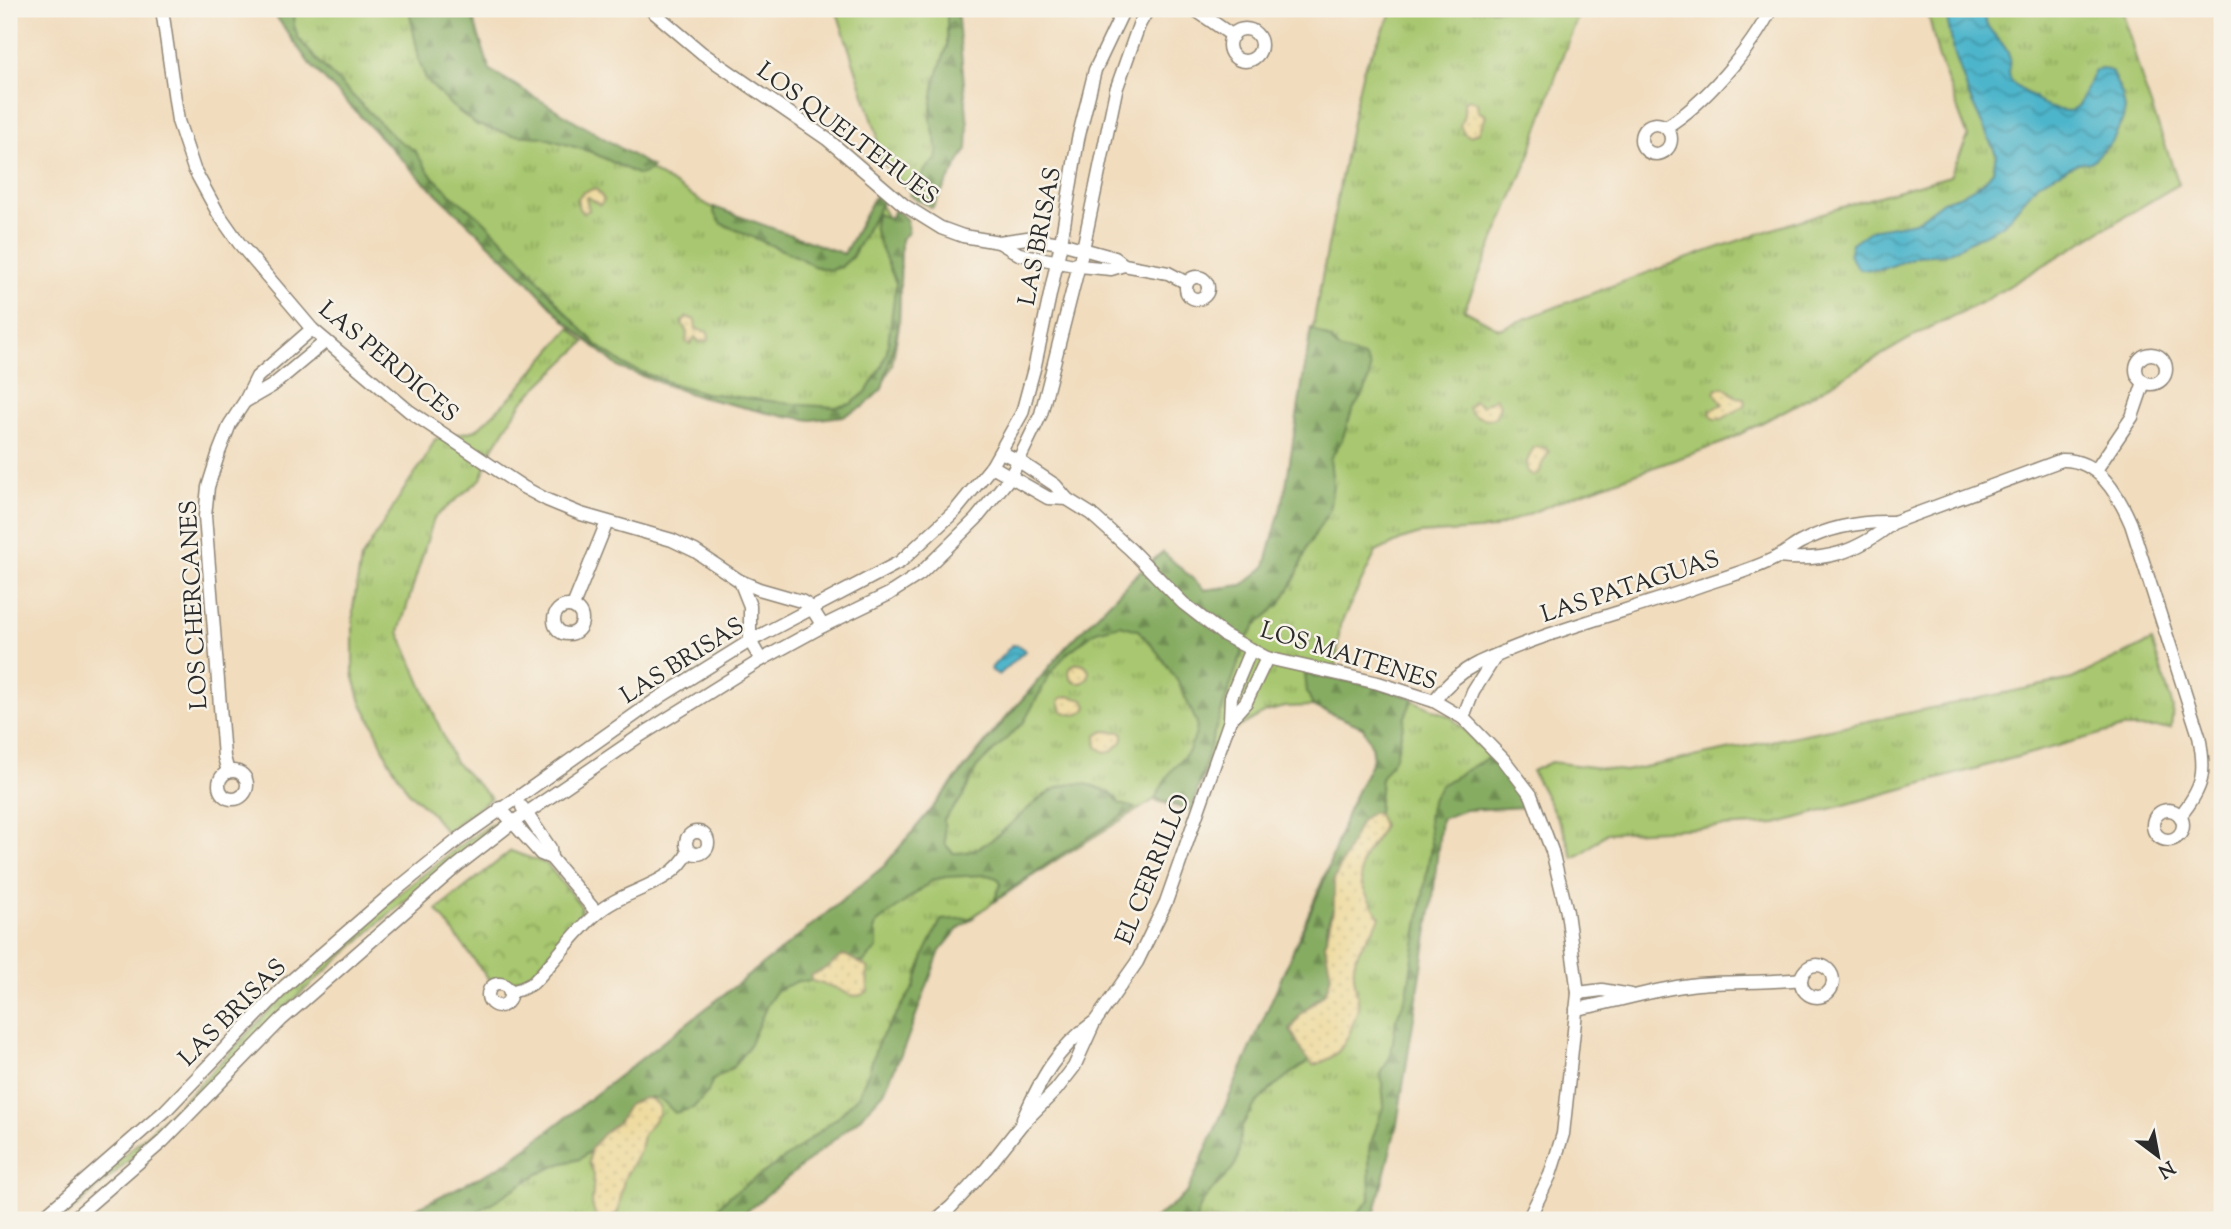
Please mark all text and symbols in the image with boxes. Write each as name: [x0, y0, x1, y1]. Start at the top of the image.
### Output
street label: LOS QUELTEHUES: [749, 55, 945, 214]
street label: LAS BRISAS: [1011, 164, 1071, 308]
street label: LAS PERDICES: [310, 294, 465, 431]
street label: LOS CHERCANES: [173, 499, 217, 710]
street label: LAS PATAGUAS: [1537, 543, 1724, 633]
street label: LAS BRISAS: [615, 610, 752, 713]
street label: LOS MAITENES: [1256, 614, 1441, 700]
street label: EL CERRILLO: [1108, 789, 1200, 950]
street label: LAS BRISAS: [172, 952, 295, 1075]
north arrow: [2122, 1120, 2192, 1190]
text: N: [2152, 1153, 2179, 1184]

